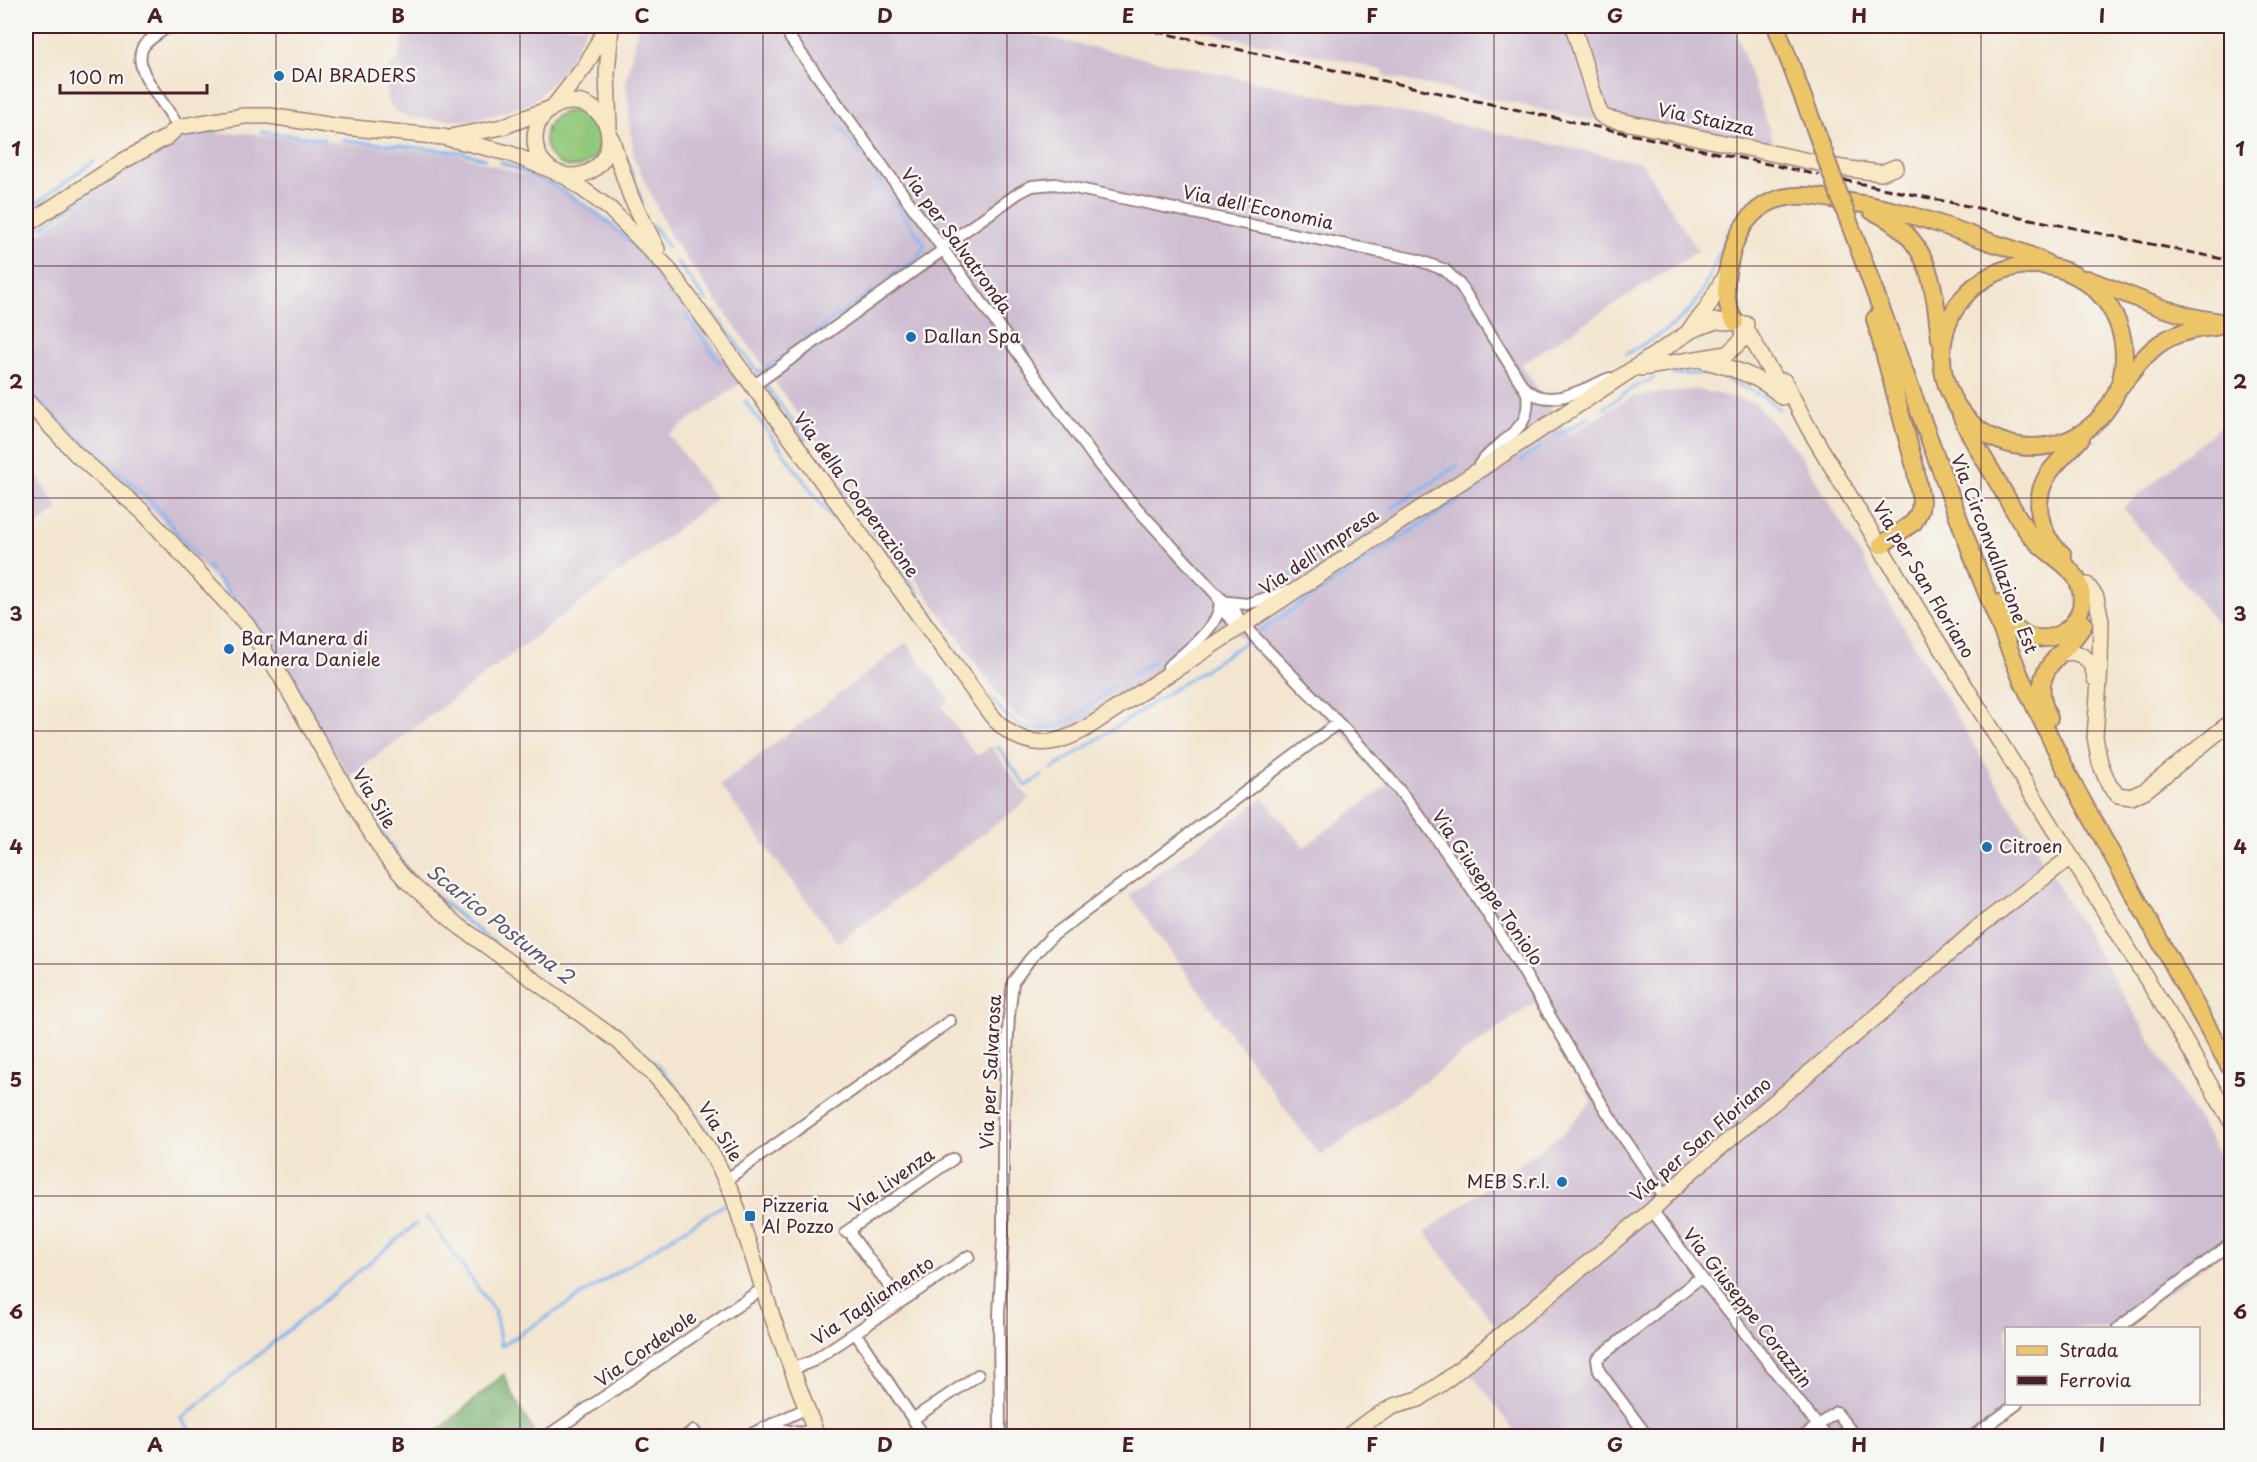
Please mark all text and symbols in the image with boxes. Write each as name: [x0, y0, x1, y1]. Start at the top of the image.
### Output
text: A: [147, 0, 163, 30]
text: B: [391, 0, 405, 30]
text: C: [634, 0, 650, 30]
text: D: [877, 0, 893, 30]
text: E: [1122, 0, 1134, 30]
text: F: [1366, 0, 1378, 30]
text: G: [1607, 0, 1623, 30]
text: H: [1851, 0, 1867, 30]
text: I: [2099, 0, 2105, 30]
scale bar: [60, 57, 207, 95]
place label: DAI BRADERS: [291, 61, 416, 88]
text: 100 m: [69, 63, 124, 90]
marker: DAI BRADERS: [272, 69, 286, 83]
street label: Via Staizza: [1655, 95, 1758, 142]
text: 1: [11, 133, 21, 163]
text: 1: [2235, 133, 2245, 163]
street label: Via per Salvatronda: [895, 162, 1019, 319]
street label: Via dell'Economia: [1180, 177, 1336, 236]
place label: Dallan Spa: [923, 322, 1021, 349]
marker: Dallan Spa: [904, 330, 918, 344]
text: 2: [9, 366, 23, 396]
text: 2: [2233, 366, 2247, 396]
street label: Via della Cooperazione: [788, 406, 927, 583]
street label: Via Circonvallazione Est: [1945, 450, 2046, 657]
street label: Via per San Floriano: [1867, 495, 1982, 663]
street label: Via dell'Impresa: [1253, 500, 1384, 601]
text: 3: [9, 598, 23, 628]
text: 3: [2233, 598, 2247, 628]
place label: Bar Manera di Manera Daniele: [241, 624, 381, 672]
marker: Bar Manera di Manera Daniele: [222, 642, 236, 656]
street label: Via Sile: [347, 763, 404, 834]
street label: Via Giuseppe Toniolo: [1426, 804, 1551, 970]
text: 4: [9, 831, 23, 861]
text: 4: [2233, 831, 2247, 861]
place label: Citroen: [1999, 832, 2063, 859]
marker: Citroen: [1980, 840, 1994, 854]
water label: Scarico Postuma 2: [420, 856, 582, 991]
street label: Via per Salvarosa: [972, 993, 1007, 1150]
text: 5: [10, 1064, 22, 1094]
text: 5: [2234, 1064, 2246, 1094]
street label: Via per San Floriano: [1624, 1070, 1777, 1208]
street label: Via Sile: [692, 1096, 750, 1166]
street label: Via Livenza: [843, 1140, 940, 1219]
place label: MEB S.r.l.: [1467, 1167, 1550, 1194]
marker: MEB S.r.l.: [1555, 1175, 1569, 1189]
place label: Pizzeria Al Pozzo: [762, 1191, 834, 1239]
marker: Pizzeria Al Pozzo: [743, 1209, 757, 1223]
street label: Via Giuseppe Corazzin: [1677, 1221, 1819, 1393]
street label: Via Tagliamento: [805, 1249, 939, 1351]
text: 6: [9, 1296, 23, 1326]
text: 6: [2233, 1296, 2247, 1326]
street label: Via Cordevole: [589, 1303, 702, 1393]
legend: [2005, 1327, 2200, 1405]
text: Strada: [2059, 1336, 2119, 1363]
text: Ferrovia: [2059, 1366, 2132, 1393]
text: A: [147, 1429, 163, 1459]
text: B: [391, 1429, 405, 1459]
text: C: [634, 1429, 650, 1459]
text: D: [877, 1429, 893, 1459]
text: E: [1122, 1429, 1134, 1459]
text: F: [1366, 1429, 1378, 1459]
text: G: [1607, 1429, 1623, 1459]
text: H: [1851, 1429, 1867, 1459]
text: I: [2099, 1429, 2105, 1459]

